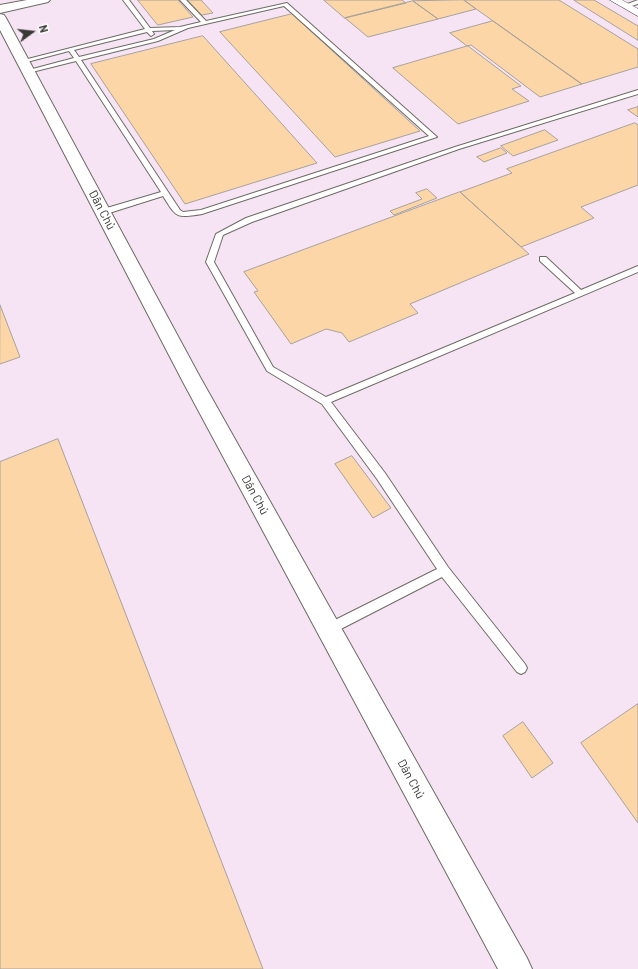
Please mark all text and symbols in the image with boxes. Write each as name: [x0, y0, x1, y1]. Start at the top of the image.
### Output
north arrow: [12, 12, 52, 52]
text: N: [37, 24, 51, 34]
street label: Dân Chủ: [86, 188, 118, 232]
street label: Dân Chủ: [238, 473, 272, 517]
street label: Dân Chủ: [394, 757, 428, 801]

